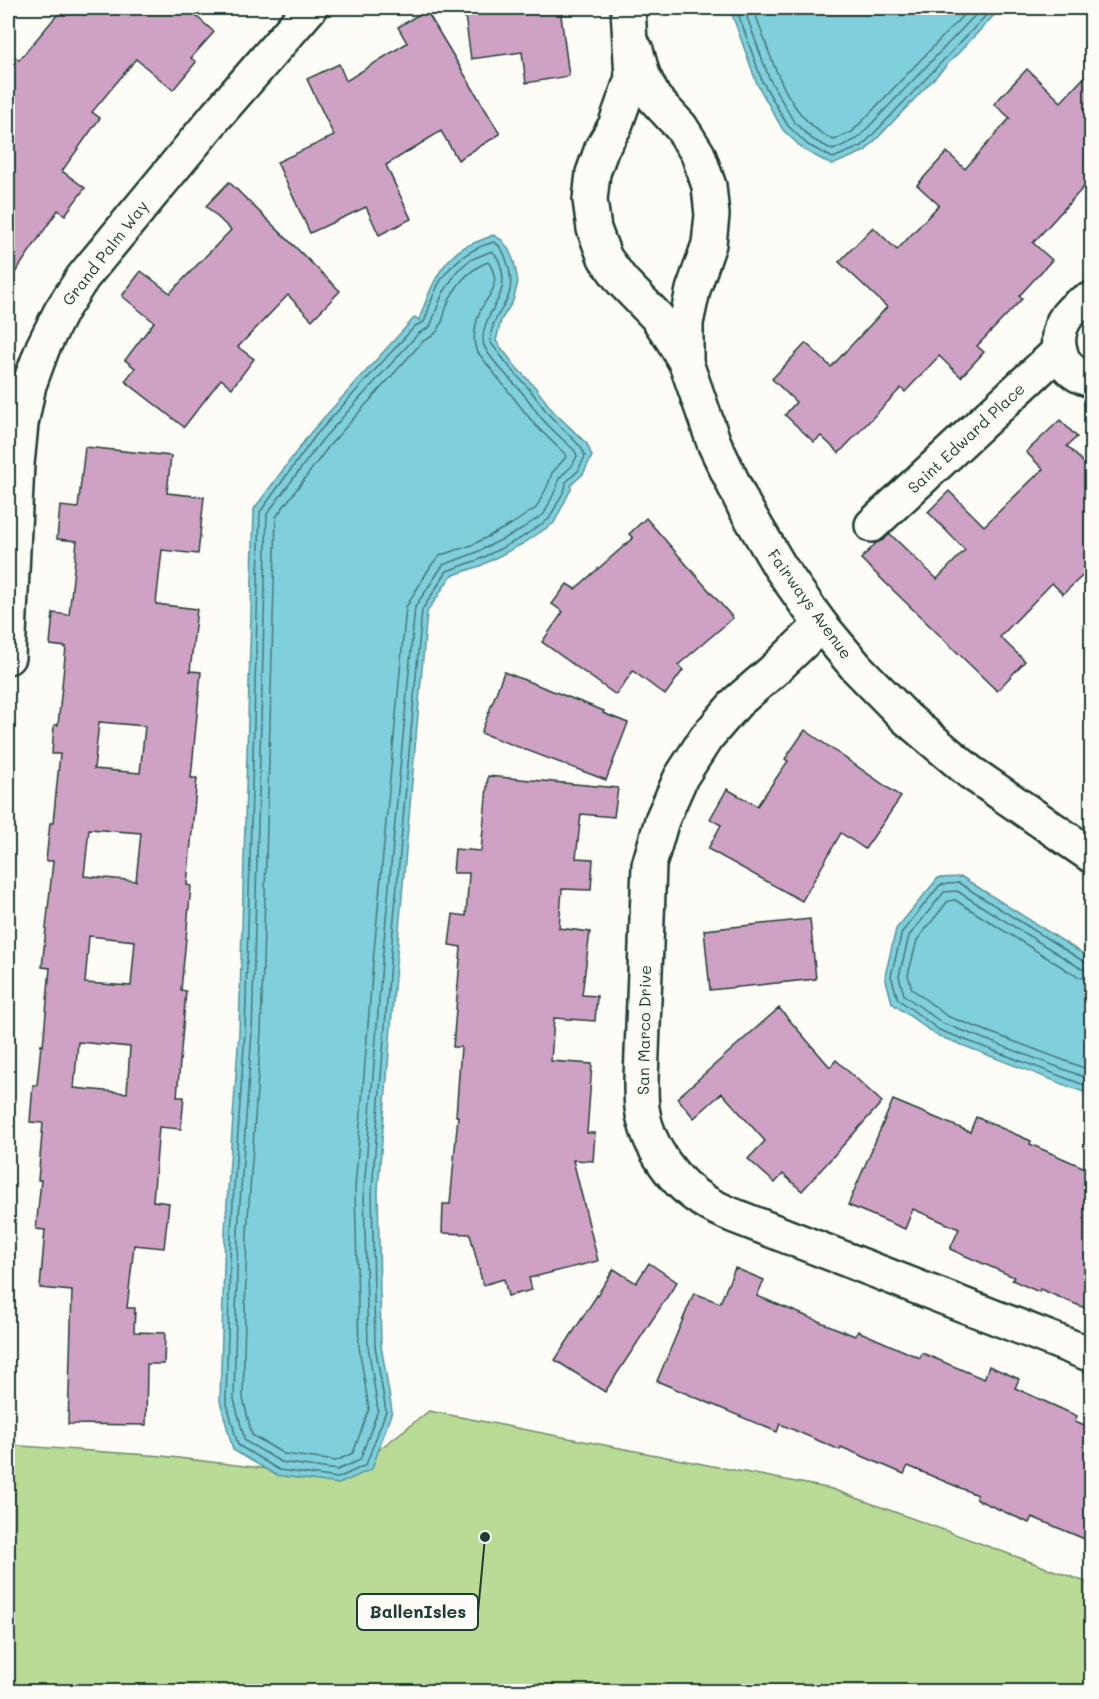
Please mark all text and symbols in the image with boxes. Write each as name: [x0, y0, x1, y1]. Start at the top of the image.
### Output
street label: Grand Palm Way: [57, 196, 152, 310]
street label: Saint Edward Place: [903, 378, 1029, 497]
street label: Fairways Avenue: [763, 545, 857, 663]
street label: San Marco Drive: [632, 965, 655, 1095]
callout: BallenIsles: [357, 1594, 478, 1630]
text: BallenIsles: [370, 1599, 466, 1623]

